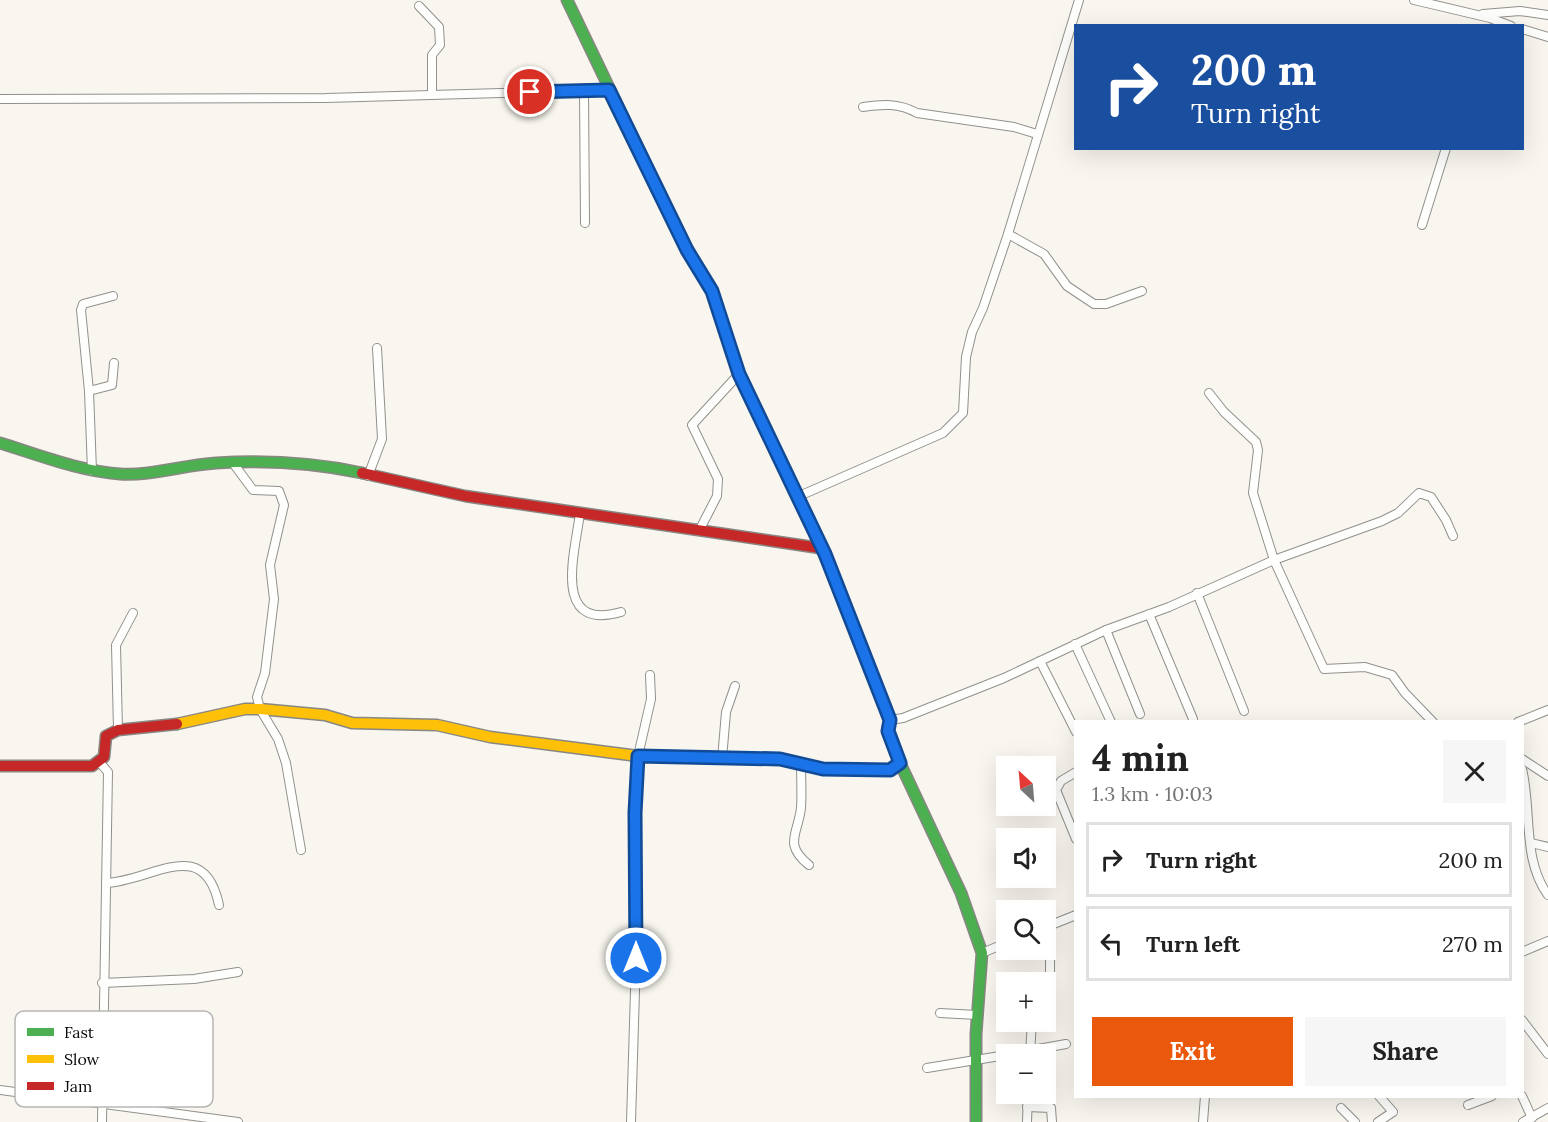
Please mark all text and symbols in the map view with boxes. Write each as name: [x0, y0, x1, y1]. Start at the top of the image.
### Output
text: 200 m: [1191, 43, 1317, 97]
icon: right: [1092, 48, 1170, 126]
pin: [504, 66, 555, 117]
icon: arrive: [513, 75, 546, 108]
text: Turn right: [1191, 96, 1320, 130]
text: 4 min: [1092, 735, 1189, 781]
button: close: [1443, 740, 1506, 803]
north arrow: [996, 756, 1056, 816]
map controls: [996, 756, 1056, 1104]
text: 1.3 km · 10:03: [1092, 781, 1213, 806]
button: sound: [996, 828, 1056, 888]
icon: right: [1095, 843, 1128, 876]
text: Turn right: [1146, 846, 1257, 874]
text: 200 m: [1438, 846, 1503, 874]
button: search: [996, 900, 1056, 960]
position arrow: [604, 926, 668, 990]
icon: left: [1095, 927, 1128, 960]
text: Turn left: [1146, 930, 1240, 958]
text: 270 m: [1442, 930, 1503, 958]
button: +: [996, 972, 1056, 1032]
legend: [15, 1011, 213, 1107]
button: Exit: [1092, 1017, 1293, 1086]
button: Share: [1305, 1017, 1506, 1086]
text: Fast: [64, 1022, 95, 1042]
button: −: [996, 1044, 1056, 1104]
text: Slow: [64, 1049, 100, 1069]
text: Jam: [63, 1076, 92, 1096]

